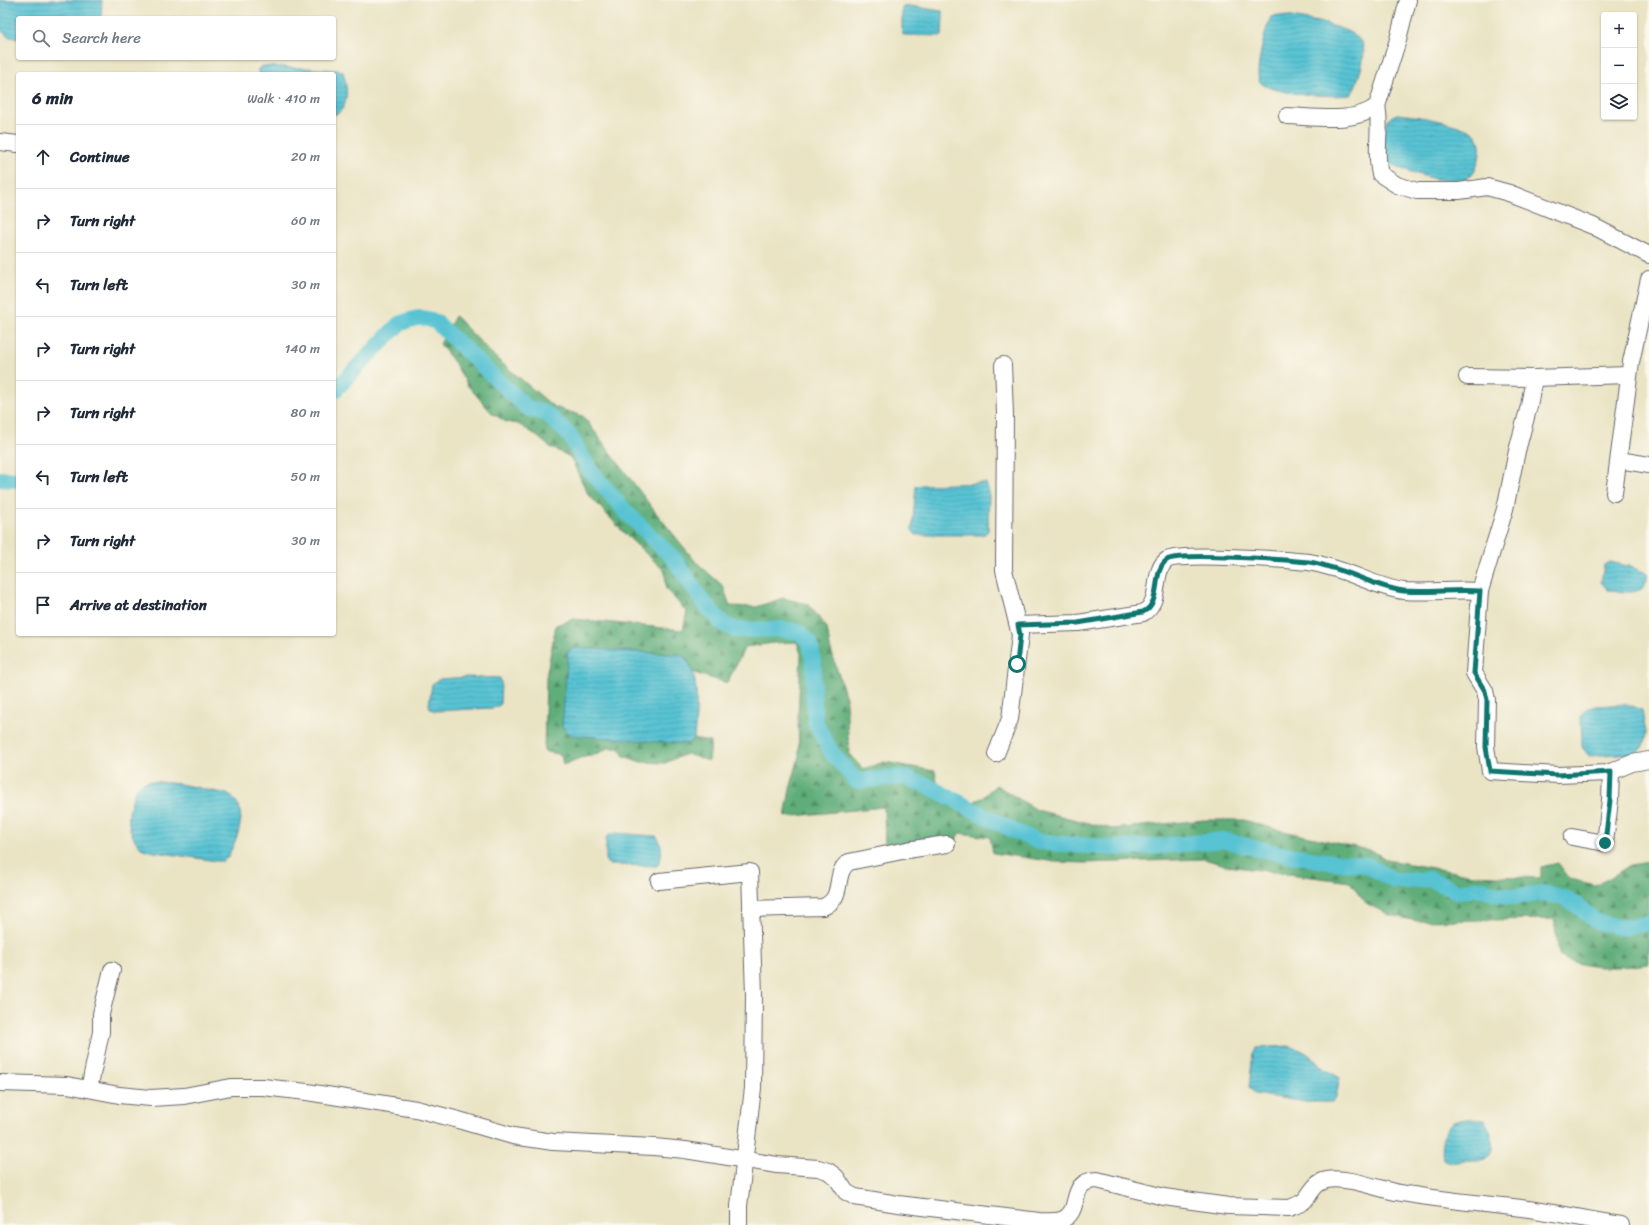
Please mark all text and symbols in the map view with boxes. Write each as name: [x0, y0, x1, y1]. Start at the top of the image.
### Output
map controls: [1601, 12, 1637, 120]
button: +: [1601, 12, 1637, 48]
search box: [16, 16, 336, 60]
text: Search here: [62, 25, 141, 51]
icon: search: [30, 27, 52, 49]
button: −: [1601, 48, 1637, 84]
text: 6 min: [32, 83, 73, 113]
button: layers: [1601, 84, 1637, 120]
text: Walk · 410 m: [247, 87, 320, 110]
text: Continue: [70, 144, 130, 170]
text: 20 m: [291, 145, 320, 168]
icon: ahead: [32, 146, 54, 168]
text: Turn right: [70, 208, 135, 234]
text: 60 m: [291, 209, 320, 232]
icon: right: [32, 210, 54, 232]
text: Turn left: [70, 272, 128, 298]
text: 30 m: [291, 273, 320, 296]
icon: left: [32, 274, 54, 296]
text: Turn right: [70, 336, 135, 362]
text: 140 m: [285, 337, 320, 360]
icon: right: [32, 338, 54, 360]
text: Turn right: [70, 400, 135, 426]
text: 80 m: [291, 401, 320, 424]
icon: right: [32, 402, 54, 424]
text: Turn left: [70, 464, 128, 490]
text: 50 m: [290, 465, 320, 488]
icon: left: [32, 466, 54, 488]
text: Turn right: [70, 528, 135, 554]
text: 30 m: [291, 529, 320, 552]
icon: right: [32, 530, 54, 552]
text: Arrive at destination: [70, 592, 207, 618]
icon: arrive: [32, 594, 54, 616]
route start: [1008, 655, 1026, 673]
route end: [1596, 834, 1614, 852]

